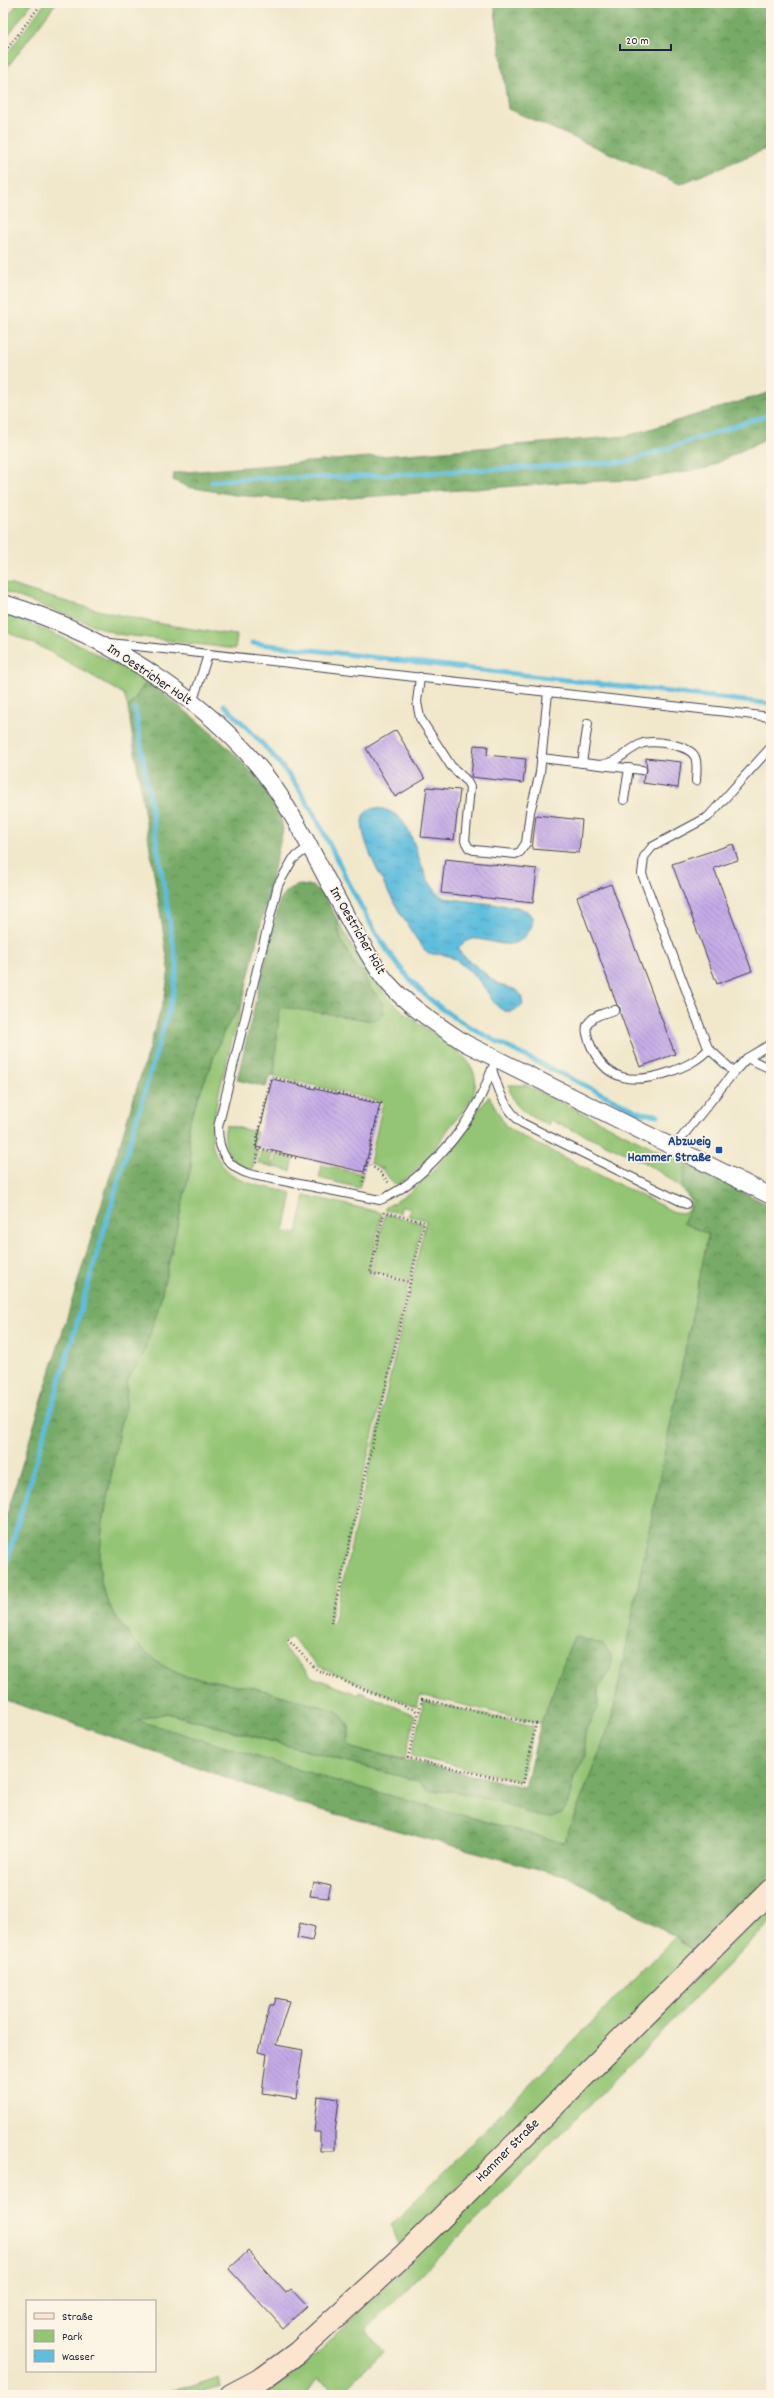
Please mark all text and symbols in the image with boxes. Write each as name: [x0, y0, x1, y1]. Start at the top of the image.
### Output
scale bar: [620, 26, 671, 52]
text: 20 m: [626, 33, 649, 50]
street label: Im Oestricher Holt: [103, 639, 195, 711]
street label: Im Oestricher Holt: [324, 883, 390, 979]
place label: Abzweig Hammer Straße: [628, 1132, 711, 1168]
marker: Abzweig Hammer Straße: [714, 1145, 724, 1155]
street label: Hammer Straße: [471, 2114, 545, 2188]
legend: [26, 2300, 156, 2372]
text: Straße: [62, 2309, 93, 2326]
text: Park: [62, 2329, 83, 2346]
text: Wasser: [62, 2349, 95, 2366]

